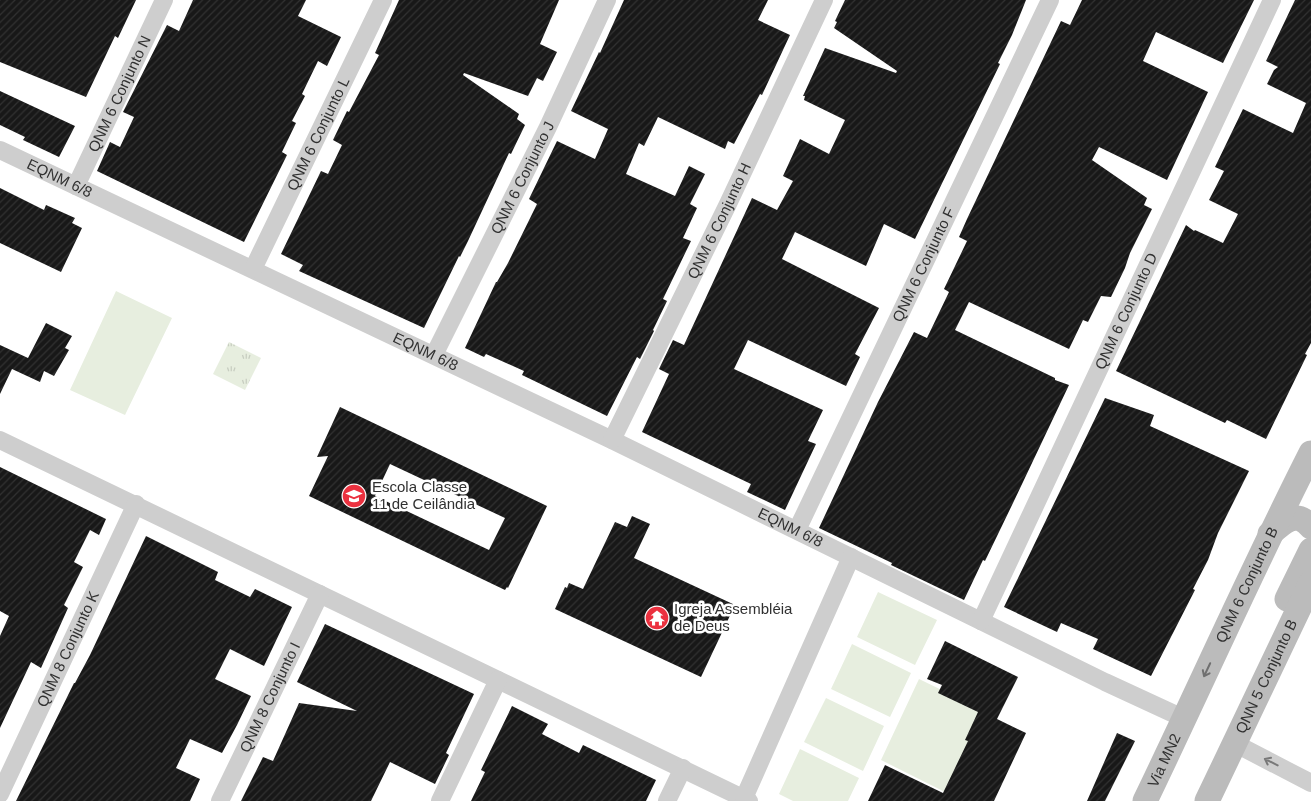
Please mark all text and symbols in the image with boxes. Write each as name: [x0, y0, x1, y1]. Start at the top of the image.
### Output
street label: QNM 6 Conjunto N: [84, 33, 154, 155]
street label: QNM 6 Conjunto L: [283, 74, 353, 193]
street label: QNM 6 Conjunto J: [487, 119, 557, 237]
street label: EQNM 6/8: [25, 155, 95, 200]
street label: QNM 6 Conjunto H: [684, 160, 754, 281]
street label: QNM 6 Conjunto F: [889, 204, 958, 325]
street label: QNM 6 Conjunto D: [1091, 250, 1160, 372]
street label: EQNM 6/8: [391, 329, 461, 374]
place label: Escola Classe 11 de Ceilândia: [372, 478, 476, 512]
school or university icon: Escola Classe 11 de Ceilândia: [341, 483, 367, 509]
street label: EQNM 6/8: [755, 504, 826, 550]
street label: QNM 6 Conjunto B: [1212, 524, 1281, 645]
street label: QNM 8 Conjunto K: [33, 588, 102, 710]
place label: Igreja Assembléia de Deus: [674, 600, 793, 634]
temple icon: Igreja Assembléia de Deus: [644, 605, 670, 631]
street label: QNN 5 Conjunto B: [1232, 616, 1300, 736]
street label: QNM 8 Conjunto I: [236, 639, 303, 755]
one-way arrow: [1202, 662, 1211, 677]
street label: Via MN2: [1144, 731, 1184, 790]
one-way arrow: [1264, 757, 1279, 766]

